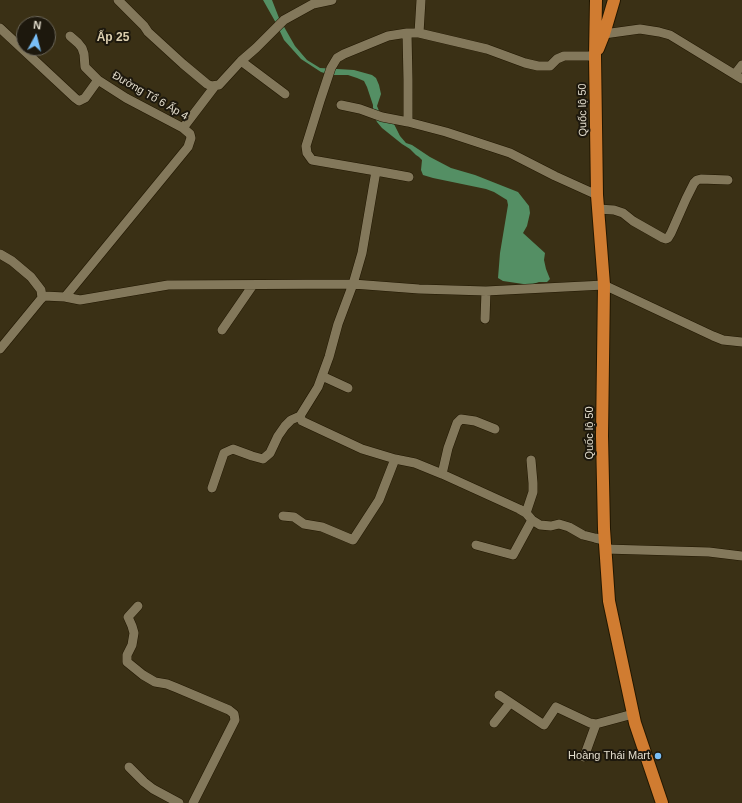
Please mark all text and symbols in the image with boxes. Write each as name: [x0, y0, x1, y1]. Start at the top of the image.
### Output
north arrow: [16, 16, 56, 56]
text: N: [33, 19, 42, 32]
district label: Ấp 25: [97, 31, 129, 45]
street label: Đường Tổ 6 Ấp 4: [110, 69, 190, 123]
street label: Quốc lộ 50: [576, 83, 590, 137]
street label: Quốc lộ 50: [583, 406, 597, 460]
place label: Hoàng Thái Mart: [568, 749, 650, 763]
marker: Hoàng Thái Mart: [653, 751, 663, 761]

